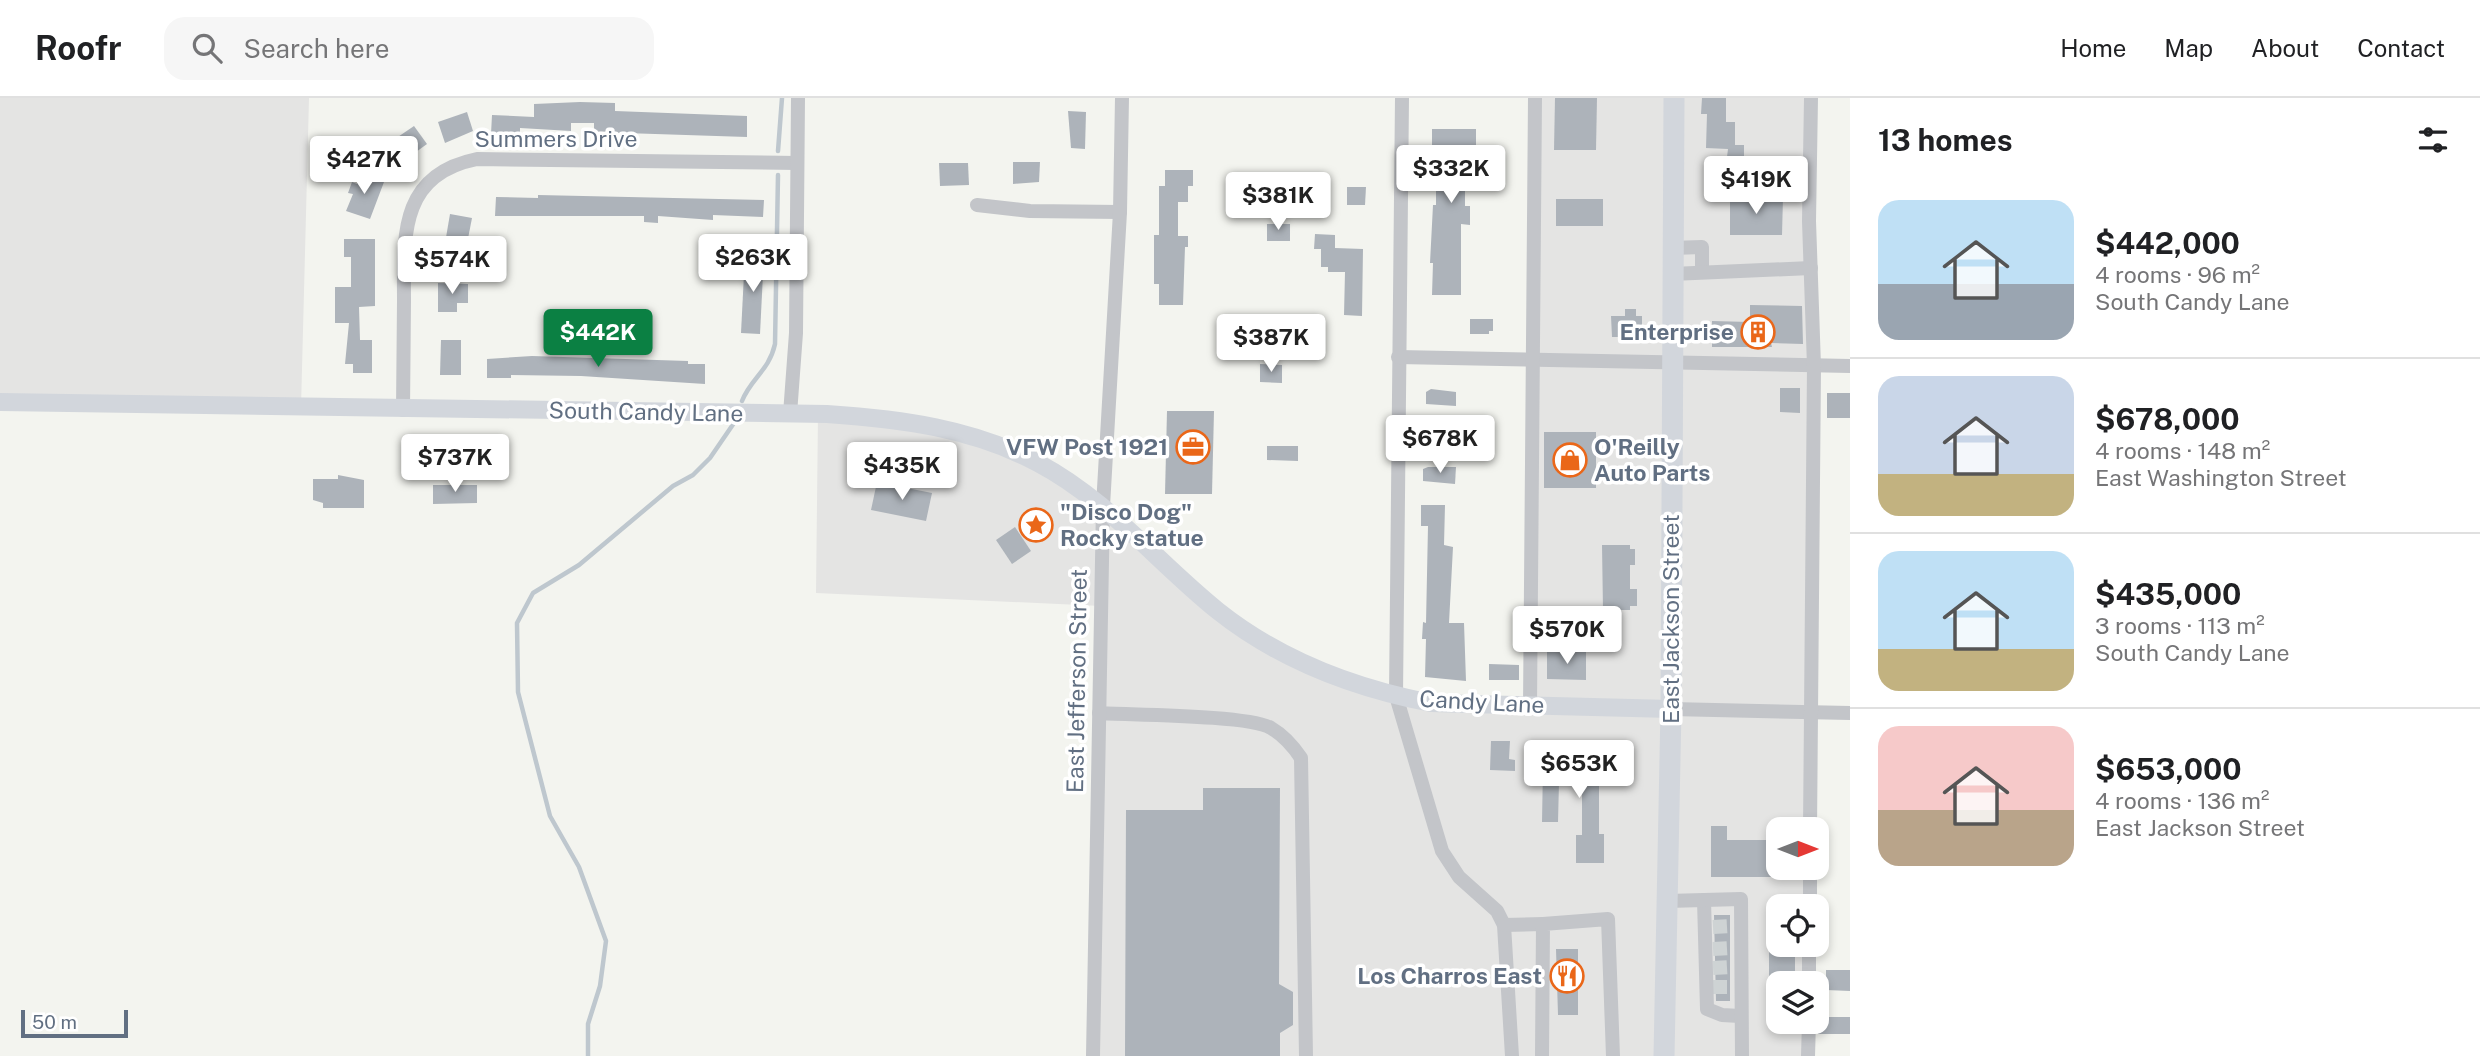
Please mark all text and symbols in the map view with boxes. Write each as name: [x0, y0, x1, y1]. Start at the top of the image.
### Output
search box: [164, 17, 654, 80]
text: Roofr: [35, 29, 122, 67]
icon: search: [188, 29, 226, 67]
text: Search here: [244, 33, 390, 64]
text: Home: [2060, 34, 2126, 62]
text: Map: [2164, 34, 2213, 62]
text: About: [2251, 34, 2319, 62]
text: Contact: [2357, 34, 2445, 62]
icon: filters: [2414, 121, 2452, 159]
text: 13 homes: [1878, 122, 2013, 158]
street label: Summers Drive: [475, 125, 637, 152]
pin: $427K: [315, 136, 413, 196]
text: $427K: [326, 145, 402, 172]
pin: $332K: [1402, 146, 1500, 205]
text: $332K: [1412, 154, 1490, 181]
pin: $419K: [1707, 156, 1805, 216]
text: $419K: [1720, 165, 1792, 192]
pin: $381K: [1229, 172, 1327, 232]
text: $381K: [1242, 181, 1314, 208]
text: $442,000: [2095, 225, 2240, 261]
icon: home: [1934, 228, 2018, 312]
pin: $263K: [704, 234, 802, 294]
pin: $574K: [403, 236, 501, 296]
text: $263K: [714, 243, 792, 270]
text: $574K: [414, 245, 490, 272]
text: 4 rooms · 96 m²: [2095, 261, 2260, 288]
text: South Candy Lane: [2095, 288, 2290, 315]
pin: $442K: [549, 310, 647, 369]
building icon: Enterprise: [1739, 313, 1777, 351]
pin: $387K: [1222, 314, 1320, 374]
text: $442K: [560, 318, 636, 345]
place label: Enterprise: [1619, 318, 1734, 345]
text: $387K: [1233, 323, 1309, 350]
street label: South Candy Lane: [548, 396, 744, 427]
text: $678,000: [2095, 401, 2240, 437]
icon: home: [1934, 404, 2018, 488]
pin: $678K: [1391, 416, 1489, 475]
text: $678K: [1402, 424, 1478, 451]
office icon: VFW Post 1921: [1174, 428, 1212, 466]
place label: VFW Post 1921: [1006, 433, 1168, 460]
place label: O'Reilly Auto Parts: [1594, 433, 1710, 486]
pin: $737K: [406, 434, 504, 494]
text: 4 rooms · 148 m²: [2095, 437, 2270, 464]
shop icon: O'Reilly Auto Parts: [1551, 441, 1589, 479]
pin: $435K: [853, 442, 951, 502]
text: $737K: [417, 443, 493, 470]
text: $435K: [863, 451, 941, 478]
text: East Washington Street: [2095, 464, 2347, 491]
place label: "Disco Dog" Rocky statue: [1060, 498, 1204, 551]
place icon: "Disco Dog" Rocky statue: [1017, 506, 1055, 544]
street label: East Jackson Street: [1657, 514, 1684, 724]
street label: East Jefferson Street: [1061, 569, 1092, 793]
text: $435,000: [2095, 576, 2241, 612]
icon: home: [1934, 579, 2018, 663]
pin: $570K: [1518, 606, 1616, 666]
text: 3 rooms · 113 m²: [2095, 612, 2265, 639]
text: $570K: [1529, 615, 1605, 642]
text: South Candy Lane: [2095, 639, 2290, 666]
street label: Candy Lane: [1419, 685, 1545, 718]
pin: $653K: [1530, 740, 1628, 800]
text: $653K: [1540, 749, 1618, 776]
text: $653,000: [2095, 751, 2242, 787]
icon: home: [1934, 754, 2018, 838]
text: 4 rooms · 136 m²: [2095, 787, 2269, 814]
text: East Jackson Street: [2095, 814, 2305, 841]
north arrow: [1766, 817, 1829, 880]
map controls: [1766, 817, 1829, 1034]
button: locate: [1766, 894, 1829, 957]
restaurant icon: Los Charros East: [1548, 957, 1586, 995]
place label: Los Charros East: [1357, 962, 1542, 989]
button: layers: [1766, 971, 1829, 1034]
scale bar: [21, 1007, 128, 1039]
text: 50 m: [32, 1011, 77, 1033]

